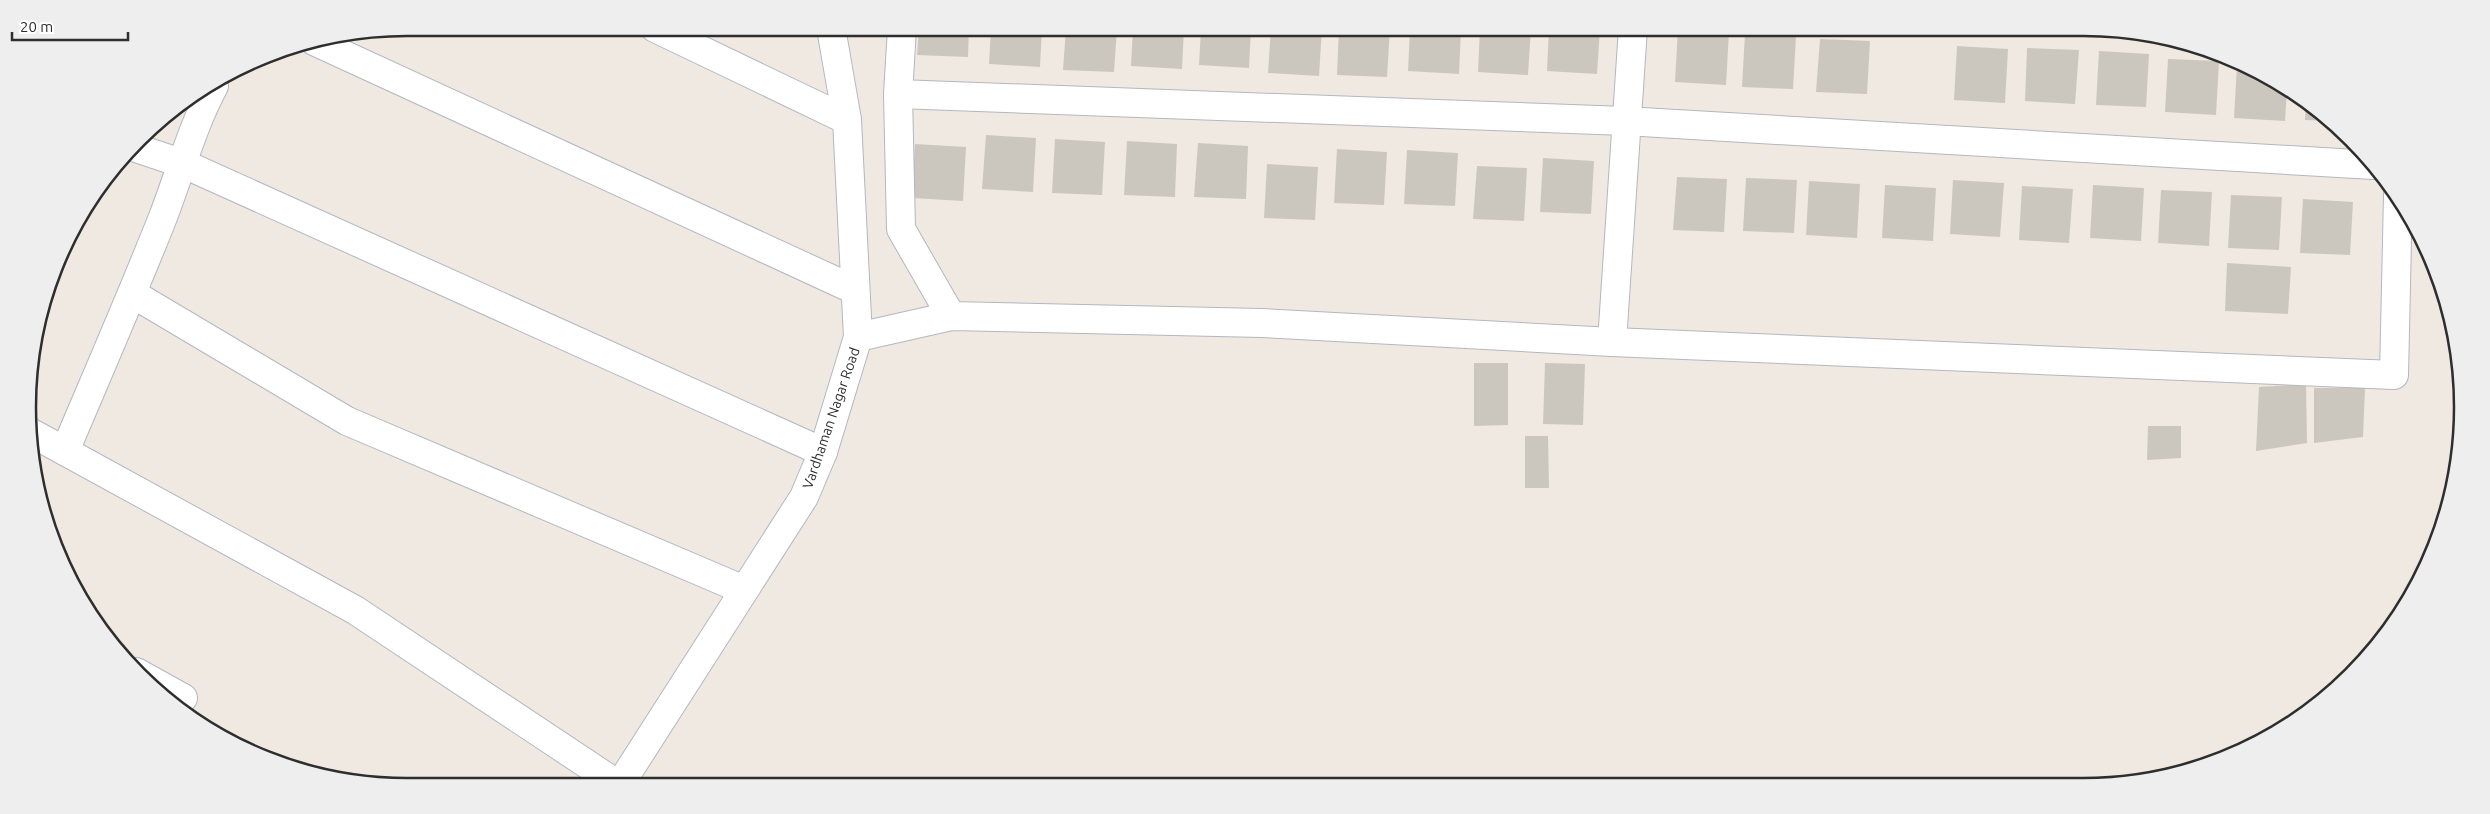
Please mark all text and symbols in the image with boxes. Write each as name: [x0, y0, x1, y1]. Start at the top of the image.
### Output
scale bar: [12, 10, 129, 42]
text: 20 m: [20, 18, 53, 35]
street label: Vardhaman Nagar Road: [799, 345, 863, 491]

